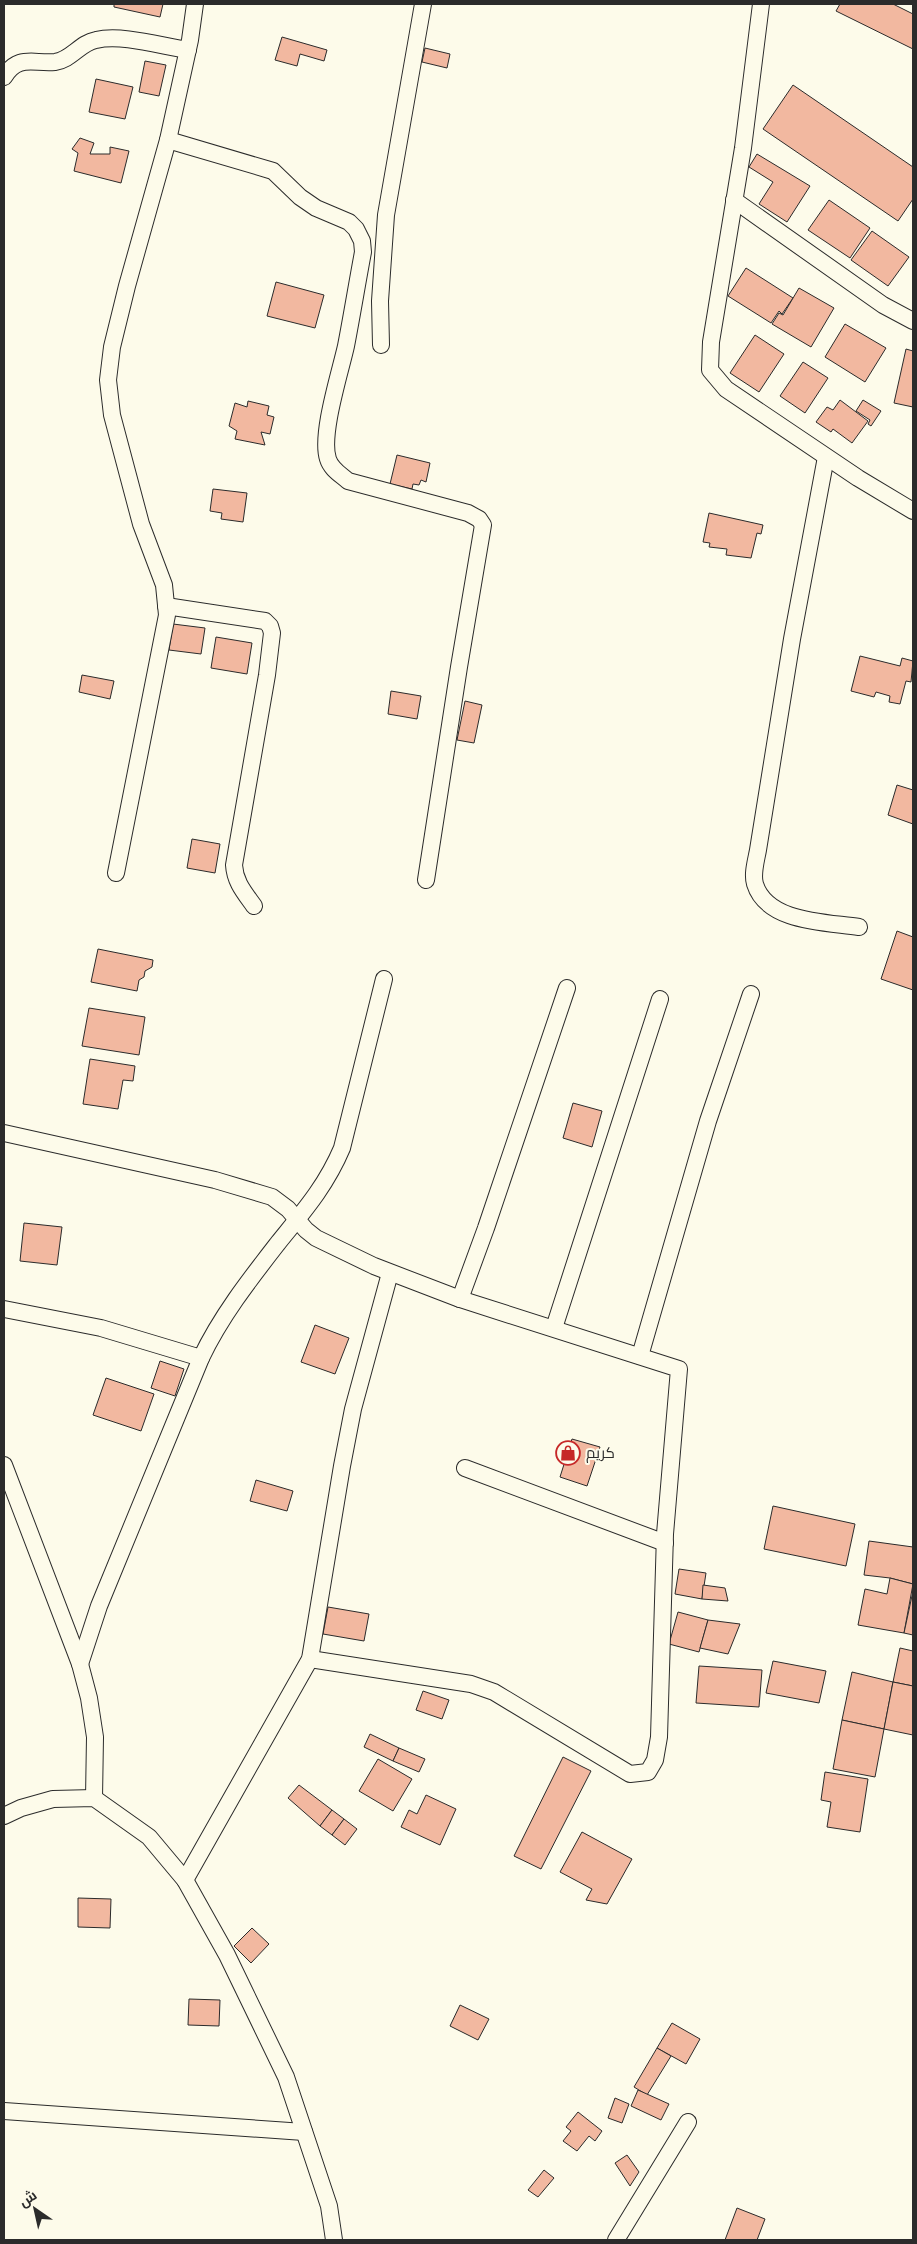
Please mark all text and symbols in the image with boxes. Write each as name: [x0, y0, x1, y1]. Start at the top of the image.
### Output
shop icon: كريم: [555, 1440, 581, 1466]
place label: كريم: [586, 1444, 615, 1463]
north arrow: [10, 2184, 60, 2234]
text: ش: [16, 2187, 40, 2211]

